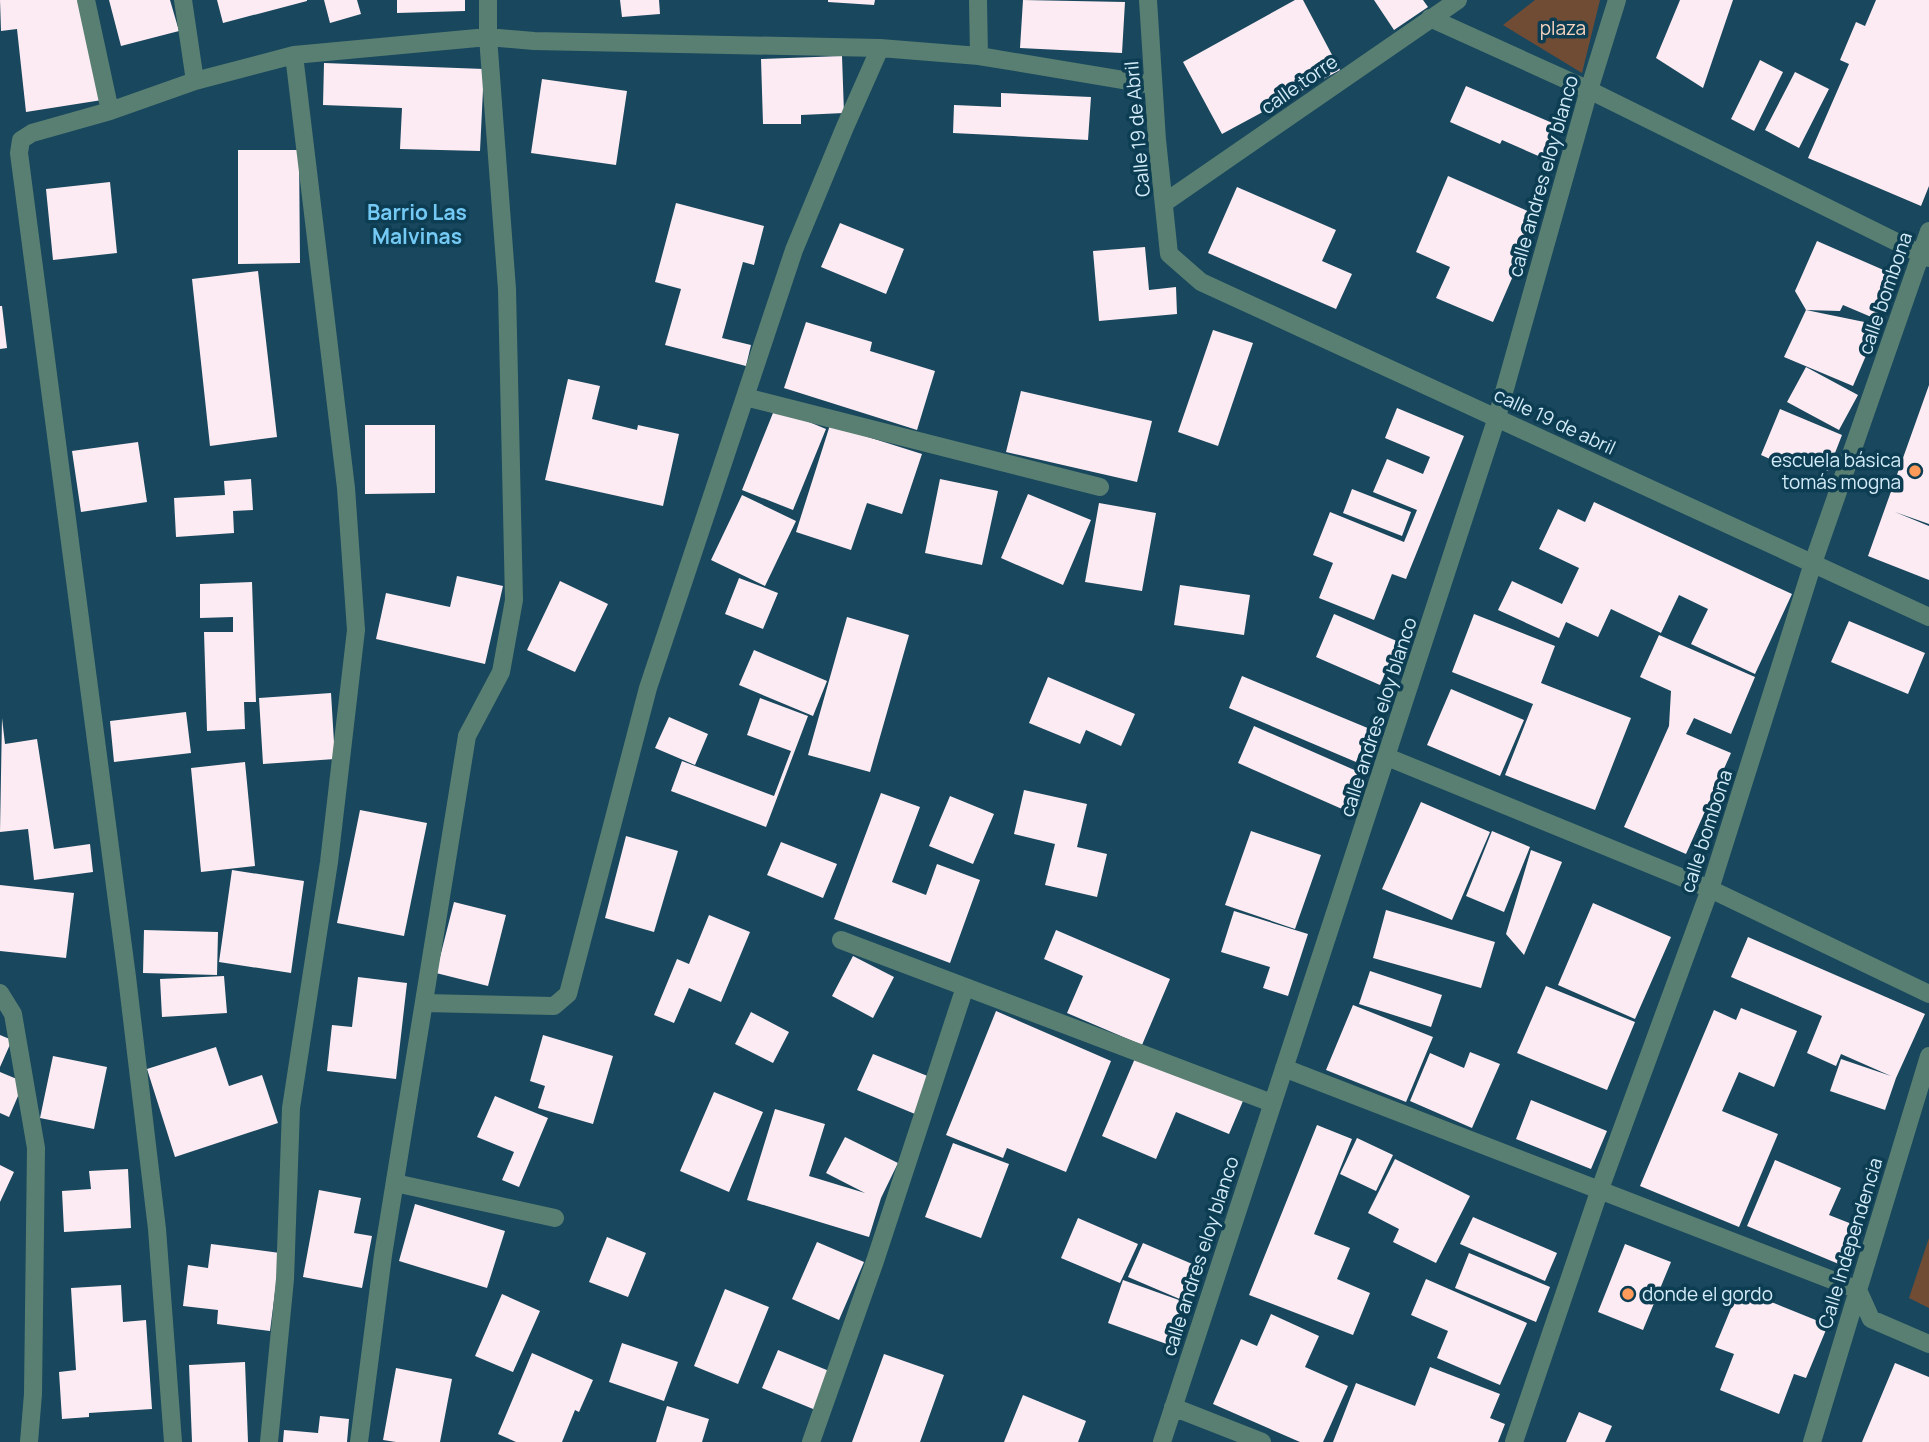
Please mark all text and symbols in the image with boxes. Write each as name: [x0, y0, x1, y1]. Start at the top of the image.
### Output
park label: plaza: [1540, 15, 1586, 41]
street label: calle torre: [1256, 48, 1342, 120]
street label: Calle 19 de Abril: [1118, 60, 1156, 198]
street label: calle andres eloy blanco: [1502, 72, 1584, 280]
district label: Barrio Las Malvinas: [367, 198, 467, 250]
street label: calle bombona: [1852, 228, 1918, 358]
street label: calle 19 de abril: [1490, 381, 1620, 461]
place label: escuela básica tomás mogna: [1771, 447, 1901, 495]
marker: escuela básica tomás mogna: [1907, 463, 1923, 479]
street label: calle andres eloy blanco: [1333, 614, 1423, 820]
street label: calle bombona: [1674, 766, 1738, 896]
street label: calle andres eloy blanco: [1155, 1153, 1245, 1359]
street label: Calle Independencia: [1812, 1154, 1888, 1332]
place label: donde el gordo: [1642, 1281, 1773, 1307]
marker: donde el gordo: [1620, 1286, 1636, 1302]

